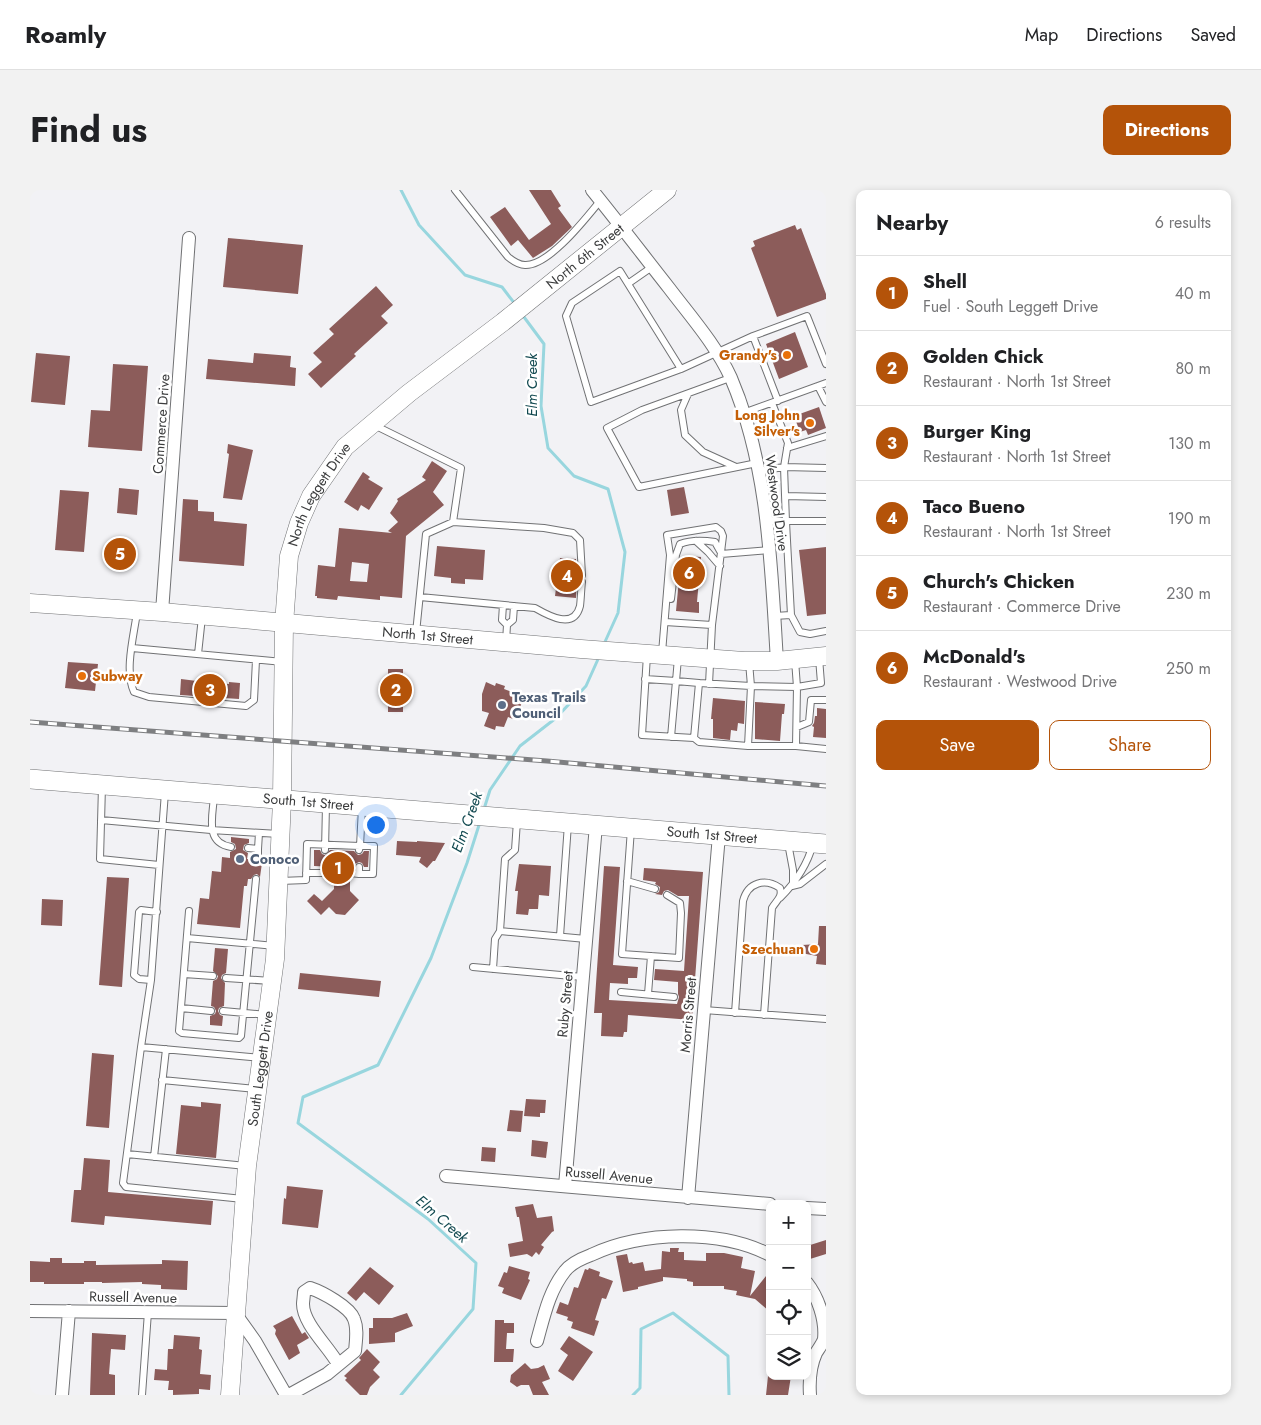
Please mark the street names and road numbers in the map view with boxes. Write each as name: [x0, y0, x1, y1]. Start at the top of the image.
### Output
street label: North 6th Street: [542, 218, 628, 294]
street label: Commerce Drive: [148, 373, 174, 475]
street label: North Leggett Drive: [283, 437, 355, 549]
street label: Westwood Drive: [760, 454, 794, 552]
street label: North 1st Street: [381, 621, 475, 649]
street label: South 1st Street: [262, 788, 355, 815]
street label: South 1st Street: [666, 821, 758, 848]
street label: Ruby Street: [552, 969, 578, 1038]
street label: Morris Street: [675, 976, 701, 1053]
street label: South Leggett Drive: [242, 1009, 278, 1128]
street label: Russell Avenue: [564, 1161, 654, 1189]
street label: Russell Avenue: [89, 1286, 177, 1308]

